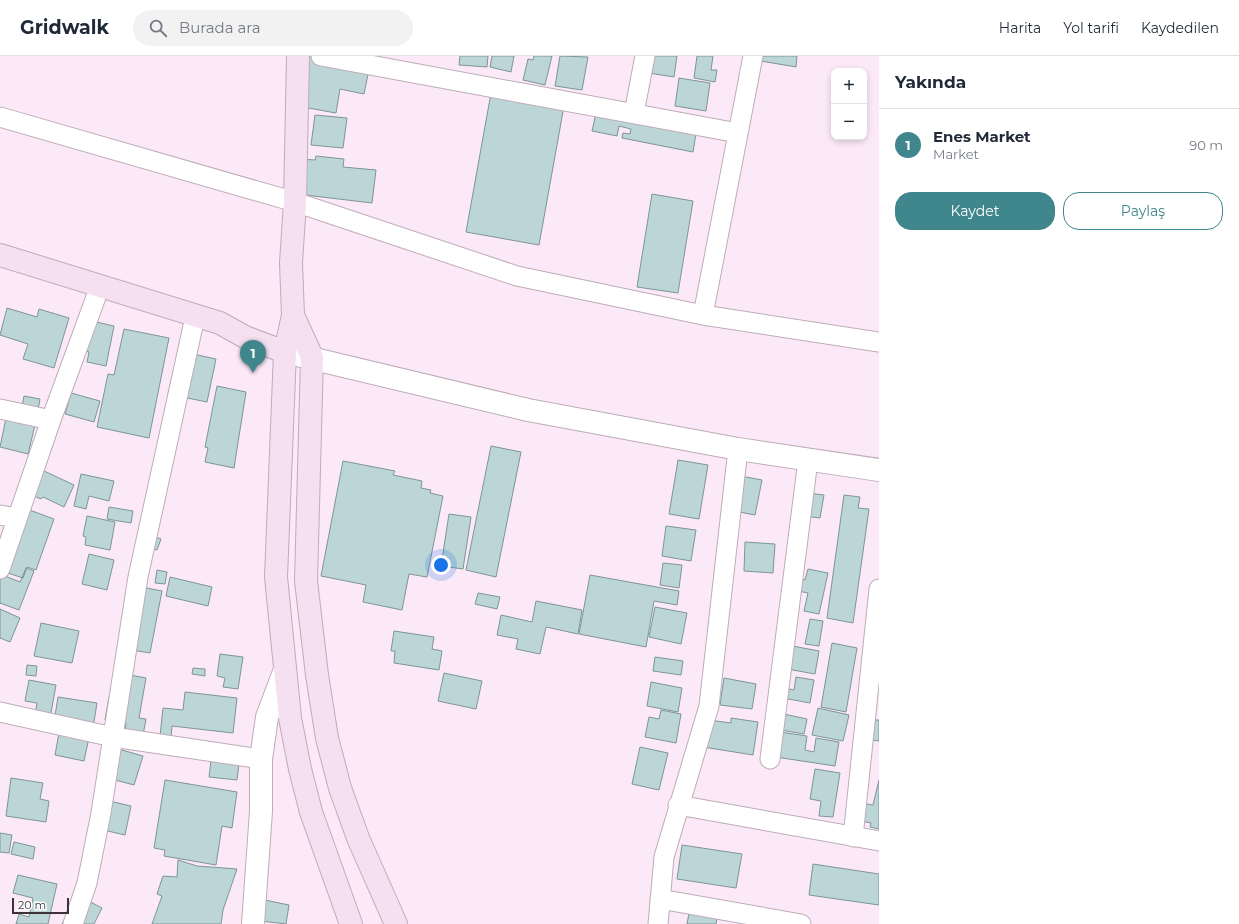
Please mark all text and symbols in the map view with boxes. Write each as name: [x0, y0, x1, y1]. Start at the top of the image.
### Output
search box: [133, 10, 413, 46]
text: Gridwalk: [20, 16, 109, 39]
icon: search: [147, 17, 169, 39]
text: Burada ara: [179, 18, 261, 37]
text: Harita: [999, 19, 1041, 37]
text: Yol tarifi: [1063, 19, 1119, 37]
text: Kaydedilen: [1141, 19, 1219, 37]
map controls: [831, 68, 867, 140]
button: +: [831, 68, 867, 104]
text: Yakında: [895, 72, 966, 92]
button: −: [831, 104, 867, 140]
text: Enes Market: [933, 127, 1031, 146]
text: 1: [905, 137, 911, 153]
text: 90 m: [1189, 137, 1223, 153]
text: Market: [933, 146, 979, 162]
button: Kaydet: [895, 192, 1055, 230]
button: Paylaş: [1063, 192, 1223, 230]
pin: 1: [240, 340, 266, 373]
your location: [431, 555, 451, 575]
scale bar: [12, 896, 69, 915]
text: 20 m: [18, 898, 46, 912]

